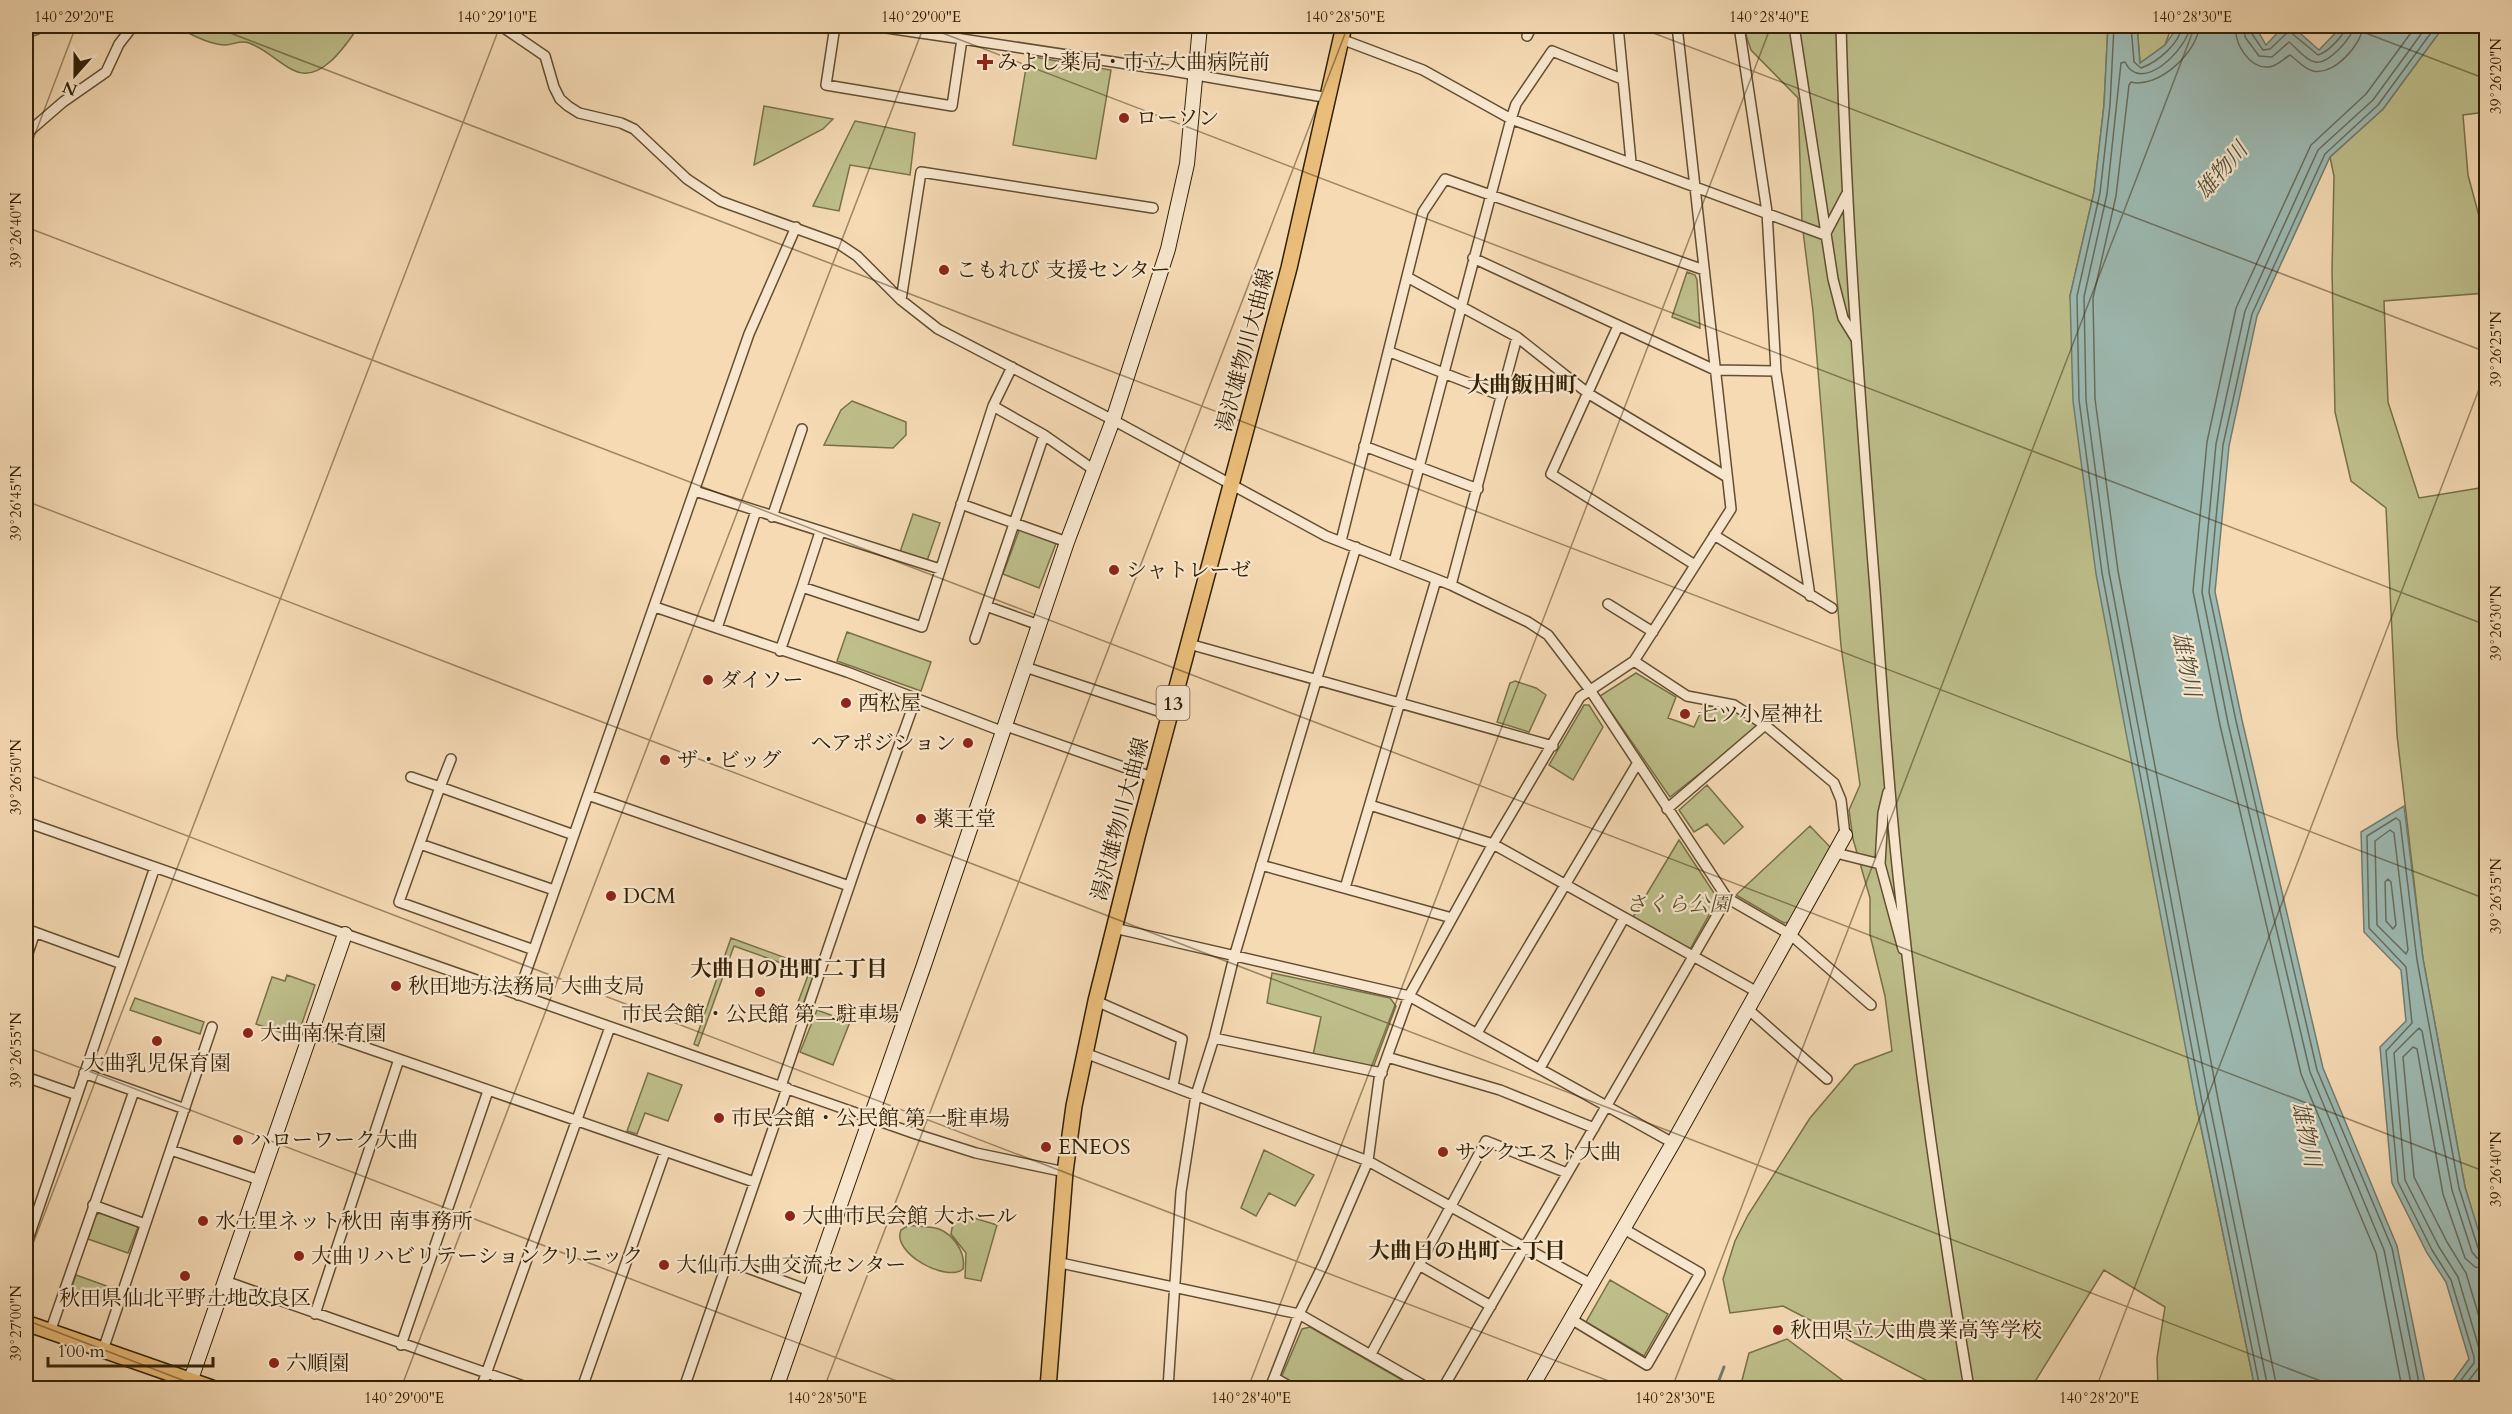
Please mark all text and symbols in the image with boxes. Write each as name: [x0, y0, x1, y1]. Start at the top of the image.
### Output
text: 140°29'20"E: [34, 7, 114, 27]
text: 140°29'10"E: [457, 7, 537, 27]
text: 140°29'00"E: [881, 7, 961, 27]
text: 140°28'50"E: [1305, 7, 1385, 27]
text: 140°28'40"E: [1729, 7, 1809, 27]
text: 140°28'30"E: [2152, 7, 2232, 27]
text: 39°26'20"N: [2486, 38, 2506, 114]
north arrow: [45, 45, 105, 105]
place label: みよし薬局・市立大曲病院前: [997, 48, 1270, 77]
marker: みよし薬局・市立大曲病院前: [978, 55, 992, 69]
text: N: [59, 75, 80, 101]
place label: ローソン: [1136, 104, 1219, 133]
marker: ローソン: [1117, 111, 1131, 125]
water label: 雄物川: [2189, 134, 2256, 205]
text: 39°26'40"N: [6, 192, 26, 268]
place label: こもれび 支援センター: [956, 256, 1171, 285]
marker: こもれび 支援センター: [937, 263, 951, 277]
street label: 湯沢雄物川大曲線: [1210, 265, 1281, 435]
text: 39°26'25"N: [2486, 311, 2506, 387]
district label: 大曲飯田町: [1467, 370, 1577, 400]
text: 39°26'45"N: [6, 465, 26, 541]
place label: シャトレーゼ: [1126, 556, 1251, 585]
marker: シャトレーゼ: [1107, 563, 1121, 577]
text: 39°26'30"N: [2486, 585, 2506, 661]
water label: 雄物川: [2164, 629, 2208, 702]
place label: ダイソー: [720, 666, 804, 695]
marker: ダイソー: [701, 673, 715, 687]
road number: 13: [1156, 686, 1190, 720]
place label: 西松屋: [858, 689, 921, 718]
marker: 西松屋: [839, 696, 853, 710]
place label: 七ツ小屋神社: [1697, 700, 1823, 729]
marker: 七ツ小屋神社: [1678, 707, 1692, 721]
place label: ヘアポジション: [811, 729, 956, 758]
street label: 湯沢雄物川大曲線: [1085, 734, 1156, 904]
marker: ヘアポジション: [961, 736, 975, 750]
text: 39°26'50"N: [6, 739, 26, 815]
place label: ザ・ビッグ: [677, 746, 781, 775]
marker: ザ・ビッグ: [658, 753, 672, 767]
place label: 薬王堂: [933, 805, 996, 834]
marker: 薬王堂: [914, 812, 928, 826]
text: 39°26'35"N: [2486, 858, 2506, 934]
place label: DCM: [623, 882, 676, 911]
marker: DCM: [604, 889, 618, 903]
park label: さくら公園: [1626, 890, 1733, 919]
district label: 大曲日の出町二丁目: [690, 954, 888, 984]
place label: 秋田地方法務局 大曲支局: [408, 972, 645, 1001]
marker: 秋田地方法務局 大曲支局: [389, 979, 403, 993]
marker: 市民会館・公民館 第二駐車場: [753, 985, 767, 999]
place label: 市民会館・公民館 第二駐車場: [621, 1000, 899, 1029]
text: 39°26'55"N: [6, 1012, 26, 1088]
place label: 大曲南保育園: [260, 1019, 386, 1048]
marker: 大曲南保育園: [241, 1026, 255, 1040]
marker: 大曲乳児保育園: [150, 1034, 164, 1048]
place label: 大曲乳児保育園: [84, 1049, 231, 1078]
water label: 雄物川: [2284, 1099, 2328, 1172]
place label: 市民会館・公民館 第一駐車場: [731, 1104, 1010, 1133]
marker: 市民会館・公民館 第一駐車場: [712, 1111, 726, 1125]
place label: ハローワーク大曲: [250, 1126, 418, 1155]
text: 39°26'40"N: [2486, 1131, 2506, 1207]
marker: ハローワーク大曲: [231, 1133, 245, 1147]
place label: ENEOS: [1058, 1133, 1131, 1162]
place label: サンクエスト大曲: [1455, 1138, 1621, 1167]
marker: ENEOS: [1039, 1140, 1053, 1154]
marker: サンクエスト大曲: [1436, 1145, 1450, 1159]
place label: 大曲市民会館 大ホール: [802, 1202, 1017, 1231]
place label: 水土里ネット秋田 南事務所: [215, 1207, 473, 1236]
marker: 大曲市民会館 大ホール: [783, 1209, 797, 1223]
marker: 水土里ネット秋田 南事務所: [196, 1214, 210, 1228]
district label: 大曲日の出町一丁目: [1368, 1236, 1566, 1266]
place label: 大曲リハビリテーションクリニック: [311, 1242, 643, 1271]
marker: 大曲リハビリテーションクリニック: [292, 1249, 306, 1263]
place label: 大仙市大曲交流センター: [676, 1251, 906, 1280]
marker: 大仙市大曲交流センター: [657, 1258, 671, 1272]
marker: 秋田県仙北平野土地改良区: [178, 1269, 192, 1283]
place label: 秋田県仙北平野土地改良区: [59, 1284, 311, 1313]
text: 39°27'00"N: [6, 1285, 26, 1361]
place label: 秋田県立大曲農業高等学校: [1790, 1316, 2042, 1345]
marker: 秋田県立大曲農業高等学校: [1771, 1323, 1785, 1337]
scale bar: [48, 1330, 213, 1368]
text: 100 m: [57, 1339, 105, 1364]
place label: 六順園: [286, 1349, 349, 1378]
marker: 六順園: [267, 1356, 281, 1370]
text: 140°29'00"E: [364, 1388, 444, 1408]
text: 140°28'50"E: [787, 1388, 867, 1408]
text: 140°28'40"E: [1211, 1388, 1291, 1408]
text: 140°28'30"E: [1635, 1388, 1715, 1408]
text: 140°28'20"E: [2059, 1388, 2139, 1408]

